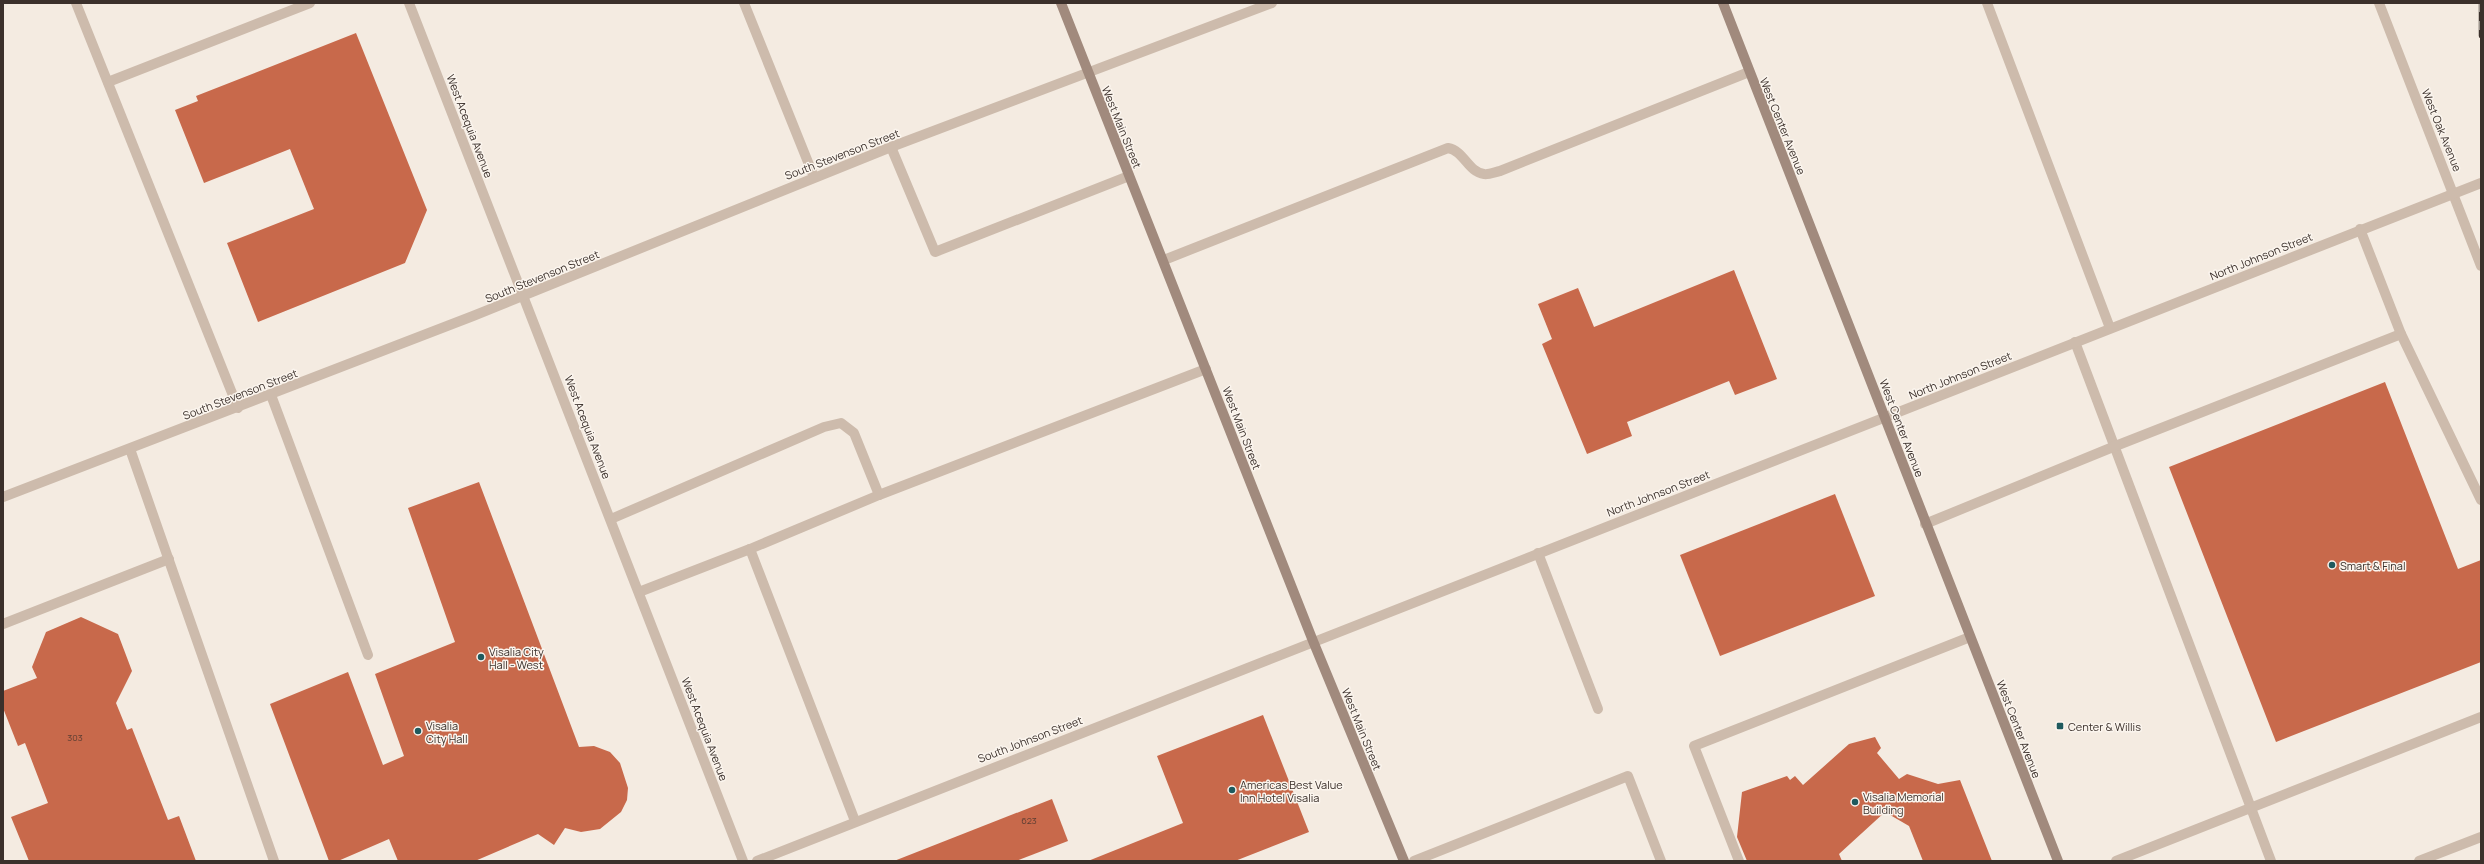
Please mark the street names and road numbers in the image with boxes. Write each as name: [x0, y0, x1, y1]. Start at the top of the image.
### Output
street label: West Acequia Avenue: [443, 72, 497, 180]
street label: West Center Avenue: [1757, 75, 1810, 177]
street label: West Main Street: [1099, 84, 1145, 170]
street label: West Oak Avenue: [2419, 86, 2466, 174]
street label: South Stevenson Street: [783, 125, 901, 183]
street label: North Johnson Street: [2208, 229, 2314, 283]
street label: South Stevenson Street: [483, 246, 601, 306]
street label: North Johnson Street: [1907, 348, 2013, 402]
street label: South Stevenson Street: [181, 365, 299, 423]
street label: West Acequia Avenue: [561, 373, 615, 481]
street label: West Center Avenue: [1876, 377, 1928, 480]
street label: West Main Street: [1219, 385, 1265, 471]
street label: North Johnson Street: [1604, 466, 1712, 520]
street label: West Acequia Avenue: [678, 675, 732, 783]
street label: West Center Avenue: [1993, 678, 2045, 781]
street label: West Main Street: [1339, 686, 1385, 772]
street label: South Johnson Street: [976, 712, 1084, 766]

